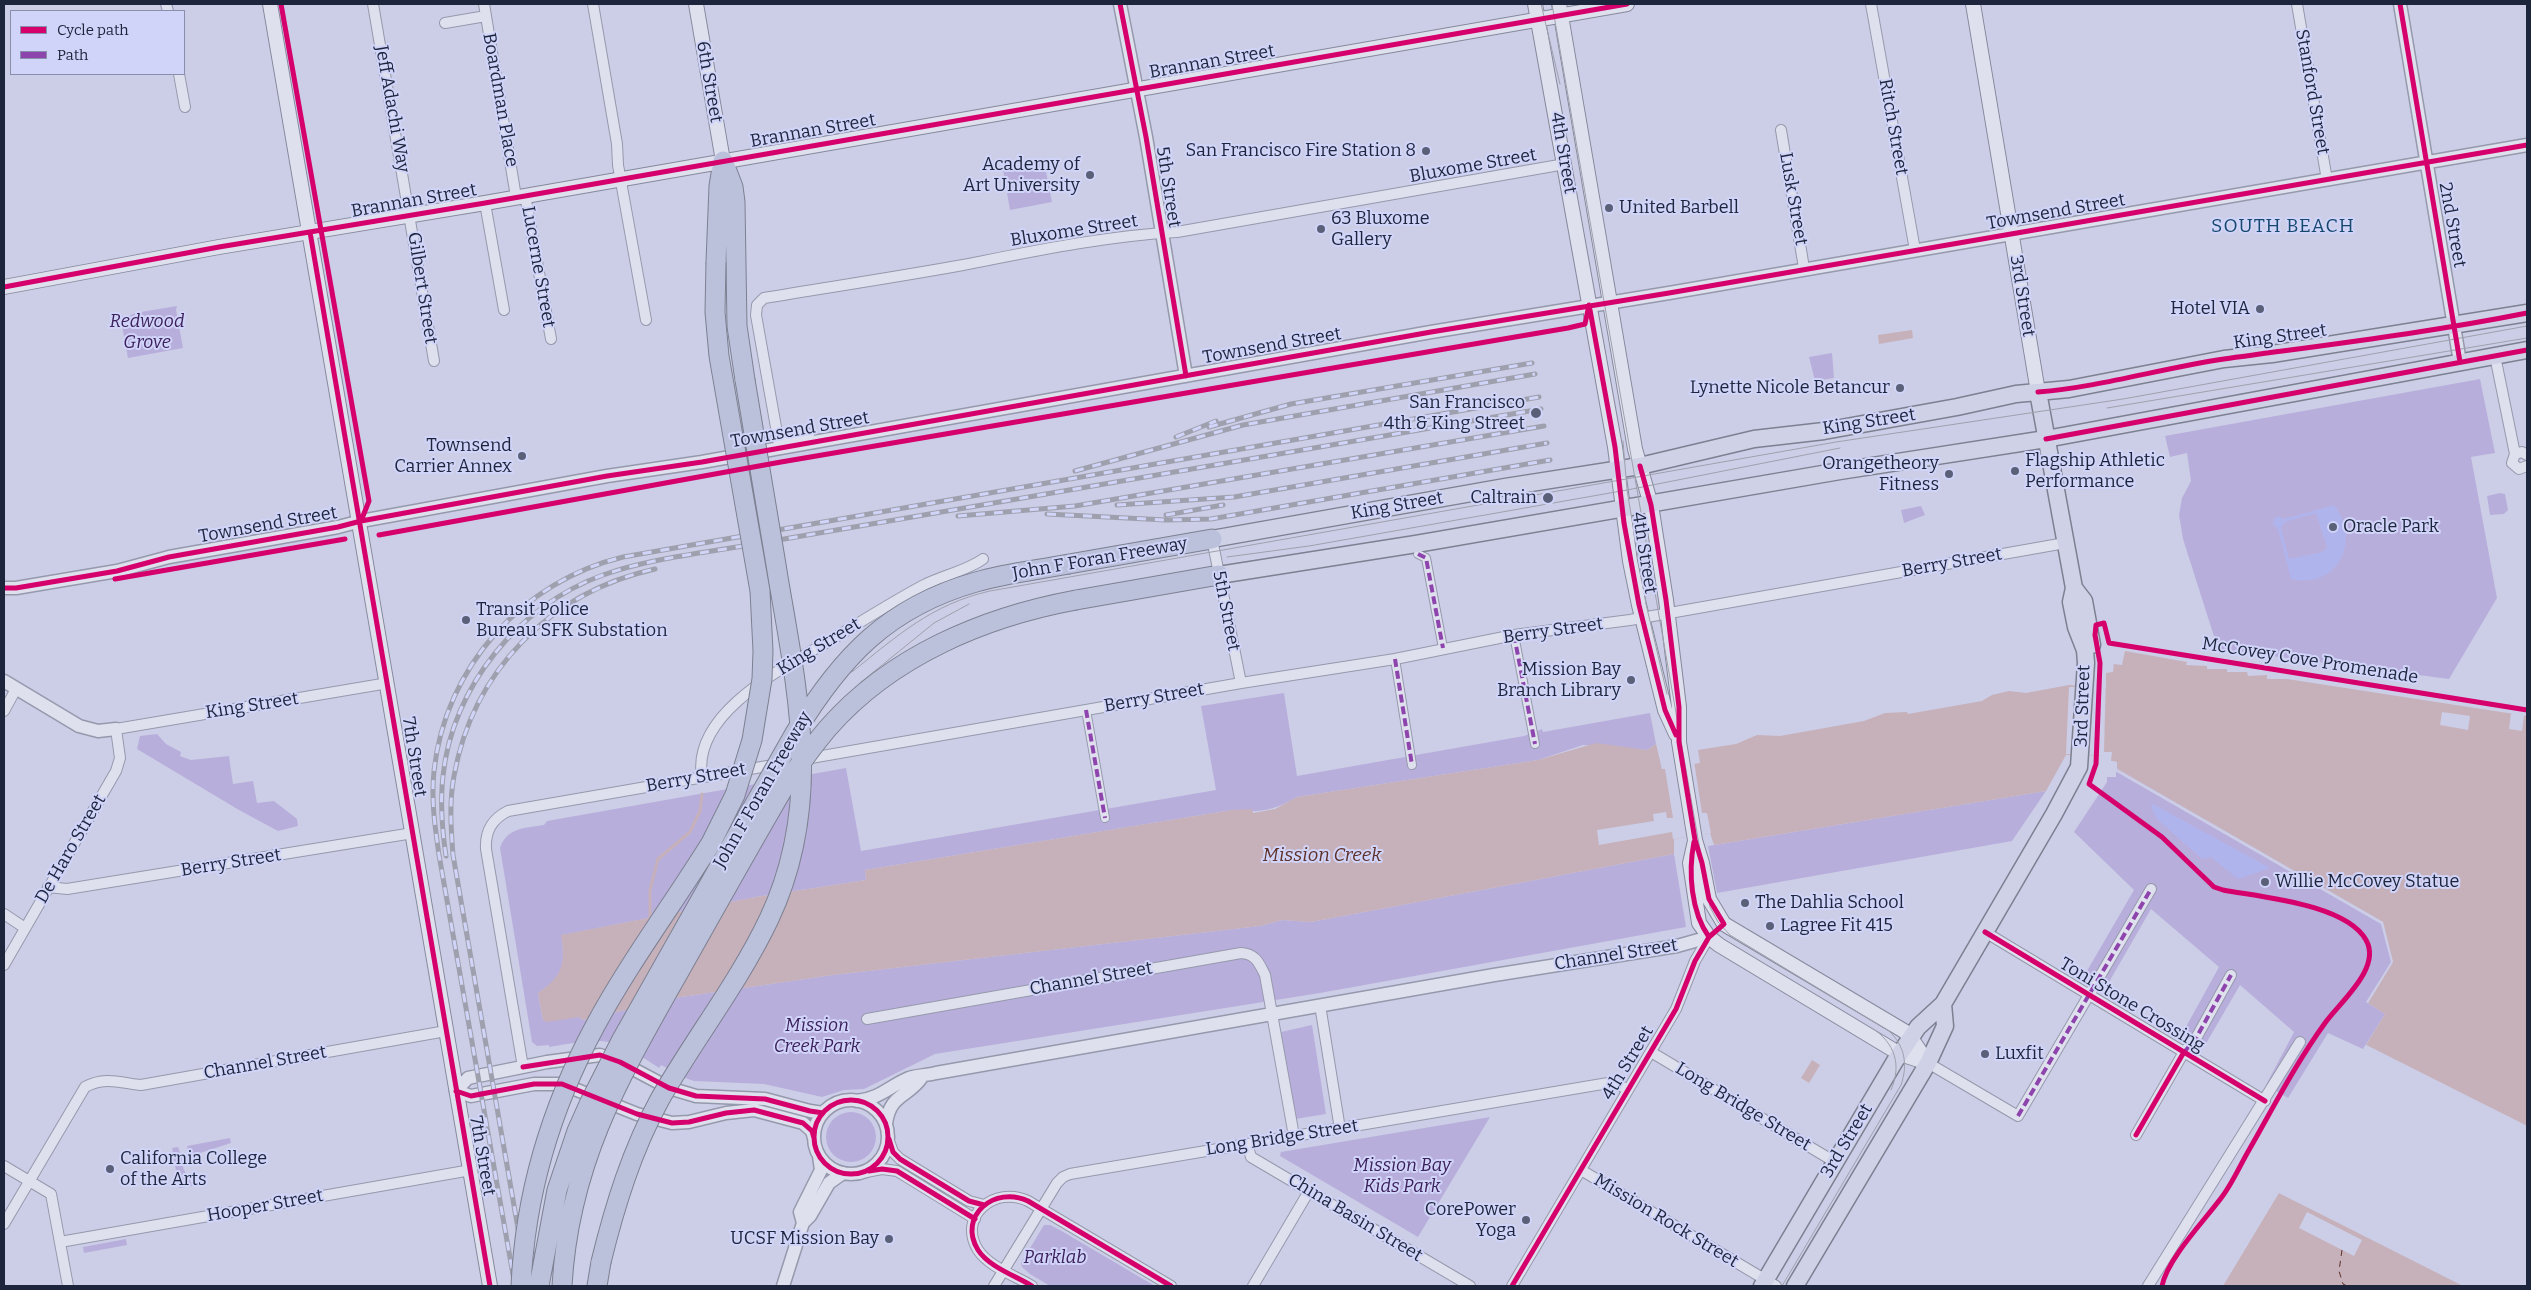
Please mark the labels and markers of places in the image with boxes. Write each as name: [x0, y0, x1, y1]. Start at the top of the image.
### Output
place label: San Francisco Fire Station 8: [1186, 140, 1416, 162]
marker: San Francisco Fire Station 8: [1420, 145, 1432, 157]
place label: Academy of Art University: [963, 154, 1080, 196]
marker: Academy of Art University: [1084, 169, 1096, 181]
place label: United Barbell: [1619, 197, 1739, 219]
marker: United Barbell: [1603, 202, 1615, 214]
place label: 63 Bluxome Gallery: [1331, 208, 1429, 250]
marker: 63 Bluxome Gallery: [1315, 223, 1327, 235]
place label: Hotel VIA: [2170, 298, 2250, 320]
marker: Hotel VIA: [2254, 303, 2266, 315]
place label: Lynette Nicole Betancur: [1690, 377, 1890, 399]
marker: Lynette Nicole Betancur: [1894, 382, 1906, 394]
place label: San Francisco 4th & King Street: [1384, 392, 1525, 434]
marker: San Francisco 4th & King Street: [1529, 406, 1543, 420]
place label: Townsend Carrier Annex: [394, 435, 512, 478]
marker: Townsend Carrier Annex: [516, 450, 528, 462]
place label: Flagship Athletic Performance: [2025, 450, 2165, 492]
place label: Orangetheory Fitness: [1822, 453, 1939, 496]
marker: Flagship Athletic Performance: [2009, 465, 2021, 477]
marker: Orangetheory Fitness: [1943, 468, 1955, 480]
place label: Caltrain: [1470, 487, 1537, 509]
marker: Caltrain: [1541, 491, 1555, 505]
place label: Oracle Park: [2343, 516, 2439, 538]
marker: Oracle Park: [2327, 521, 2339, 533]
place label: Transit Police Bureau SFK Substation: [476, 599, 668, 642]
marker: Transit Police Bureau SFK Substation: [460, 614, 472, 626]
place label: Mission Bay Branch Library: [1497, 659, 1621, 702]
marker: Mission Bay Branch Library: [1625, 674, 1637, 686]
place label: Willie McCovey Statue: [2275, 871, 2459, 893]
marker: Willie McCovey Statue: [2259, 876, 2271, 888]
place label: The Dahlia School: [1755, 892, 1904, 914]
marker: The Dahlia School: [1739, 897, 1751, 909]
place label: Lagree Fit 415: [1780, 915, 1893, 937]
marker: Lagree Fit 415: [1764, 920, 1776, 932]
place label: Luxfit: [1995, 1043, 2044, 1065]
marker: Luxfit: [1979, 1048, 1991, 1060]
place label: California College of the Arts: [120, 1148, 267, 1190]
marker: California College of the Arts: [104, 1163, 116, 1175]
place label: CorePower Yoga: [1425, 1199, 1516, 1242]
marker: CorePower Yoga: [1520, 1214, 1532, 1226]
place label: UCSF Mission Bay: [730, 1228, 879, 1250]
marker: UCSF Mission Bay: [883, 1233, 895, 1245]

